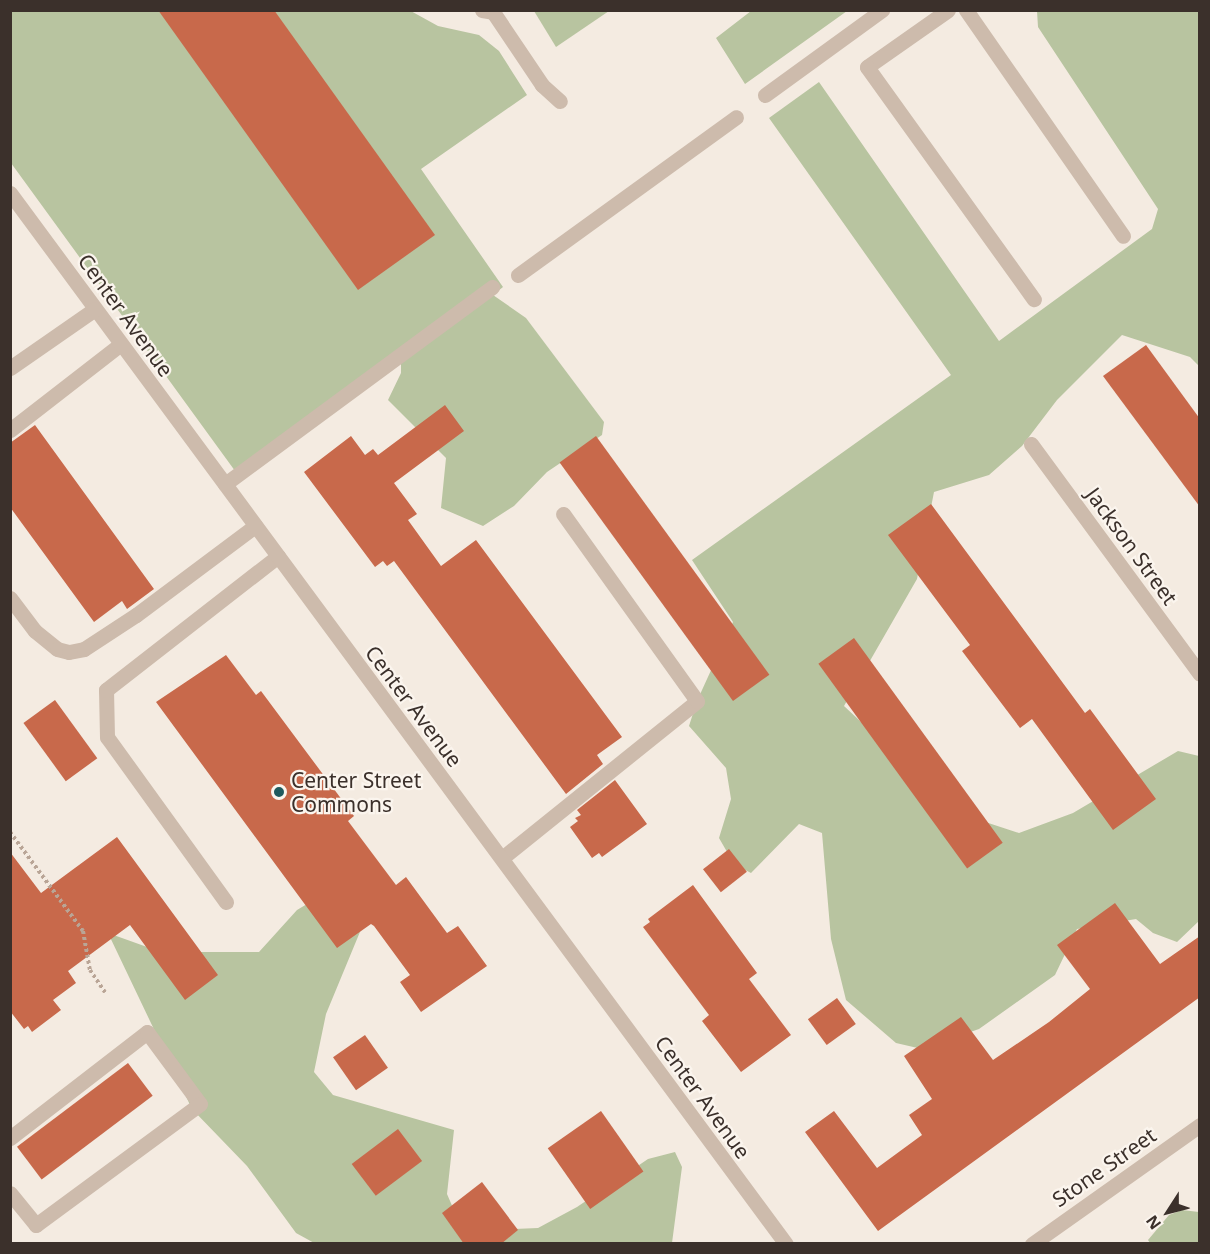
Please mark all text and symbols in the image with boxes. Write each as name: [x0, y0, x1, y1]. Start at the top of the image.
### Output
street label: Center Avenue: [73, 249, 179, 381]
street label: Jackson Street: [1081, 483, 1183, 609]
street label: Center Avenue: [360, 640, 468, 772]
place label: Center Street Commons: [291, 767, 421, 817]
marker: Center Street Commons: [272, 785, 286, 799]
street label: Center Avenue: [650, 1031, 756, 1163]
street label: Stone Street: [1047, 1122, 1161, 1212]
north arrow: [1138, 1182, 1198, 1242]
text: N: [1141, 1211, 1166, 1234]

